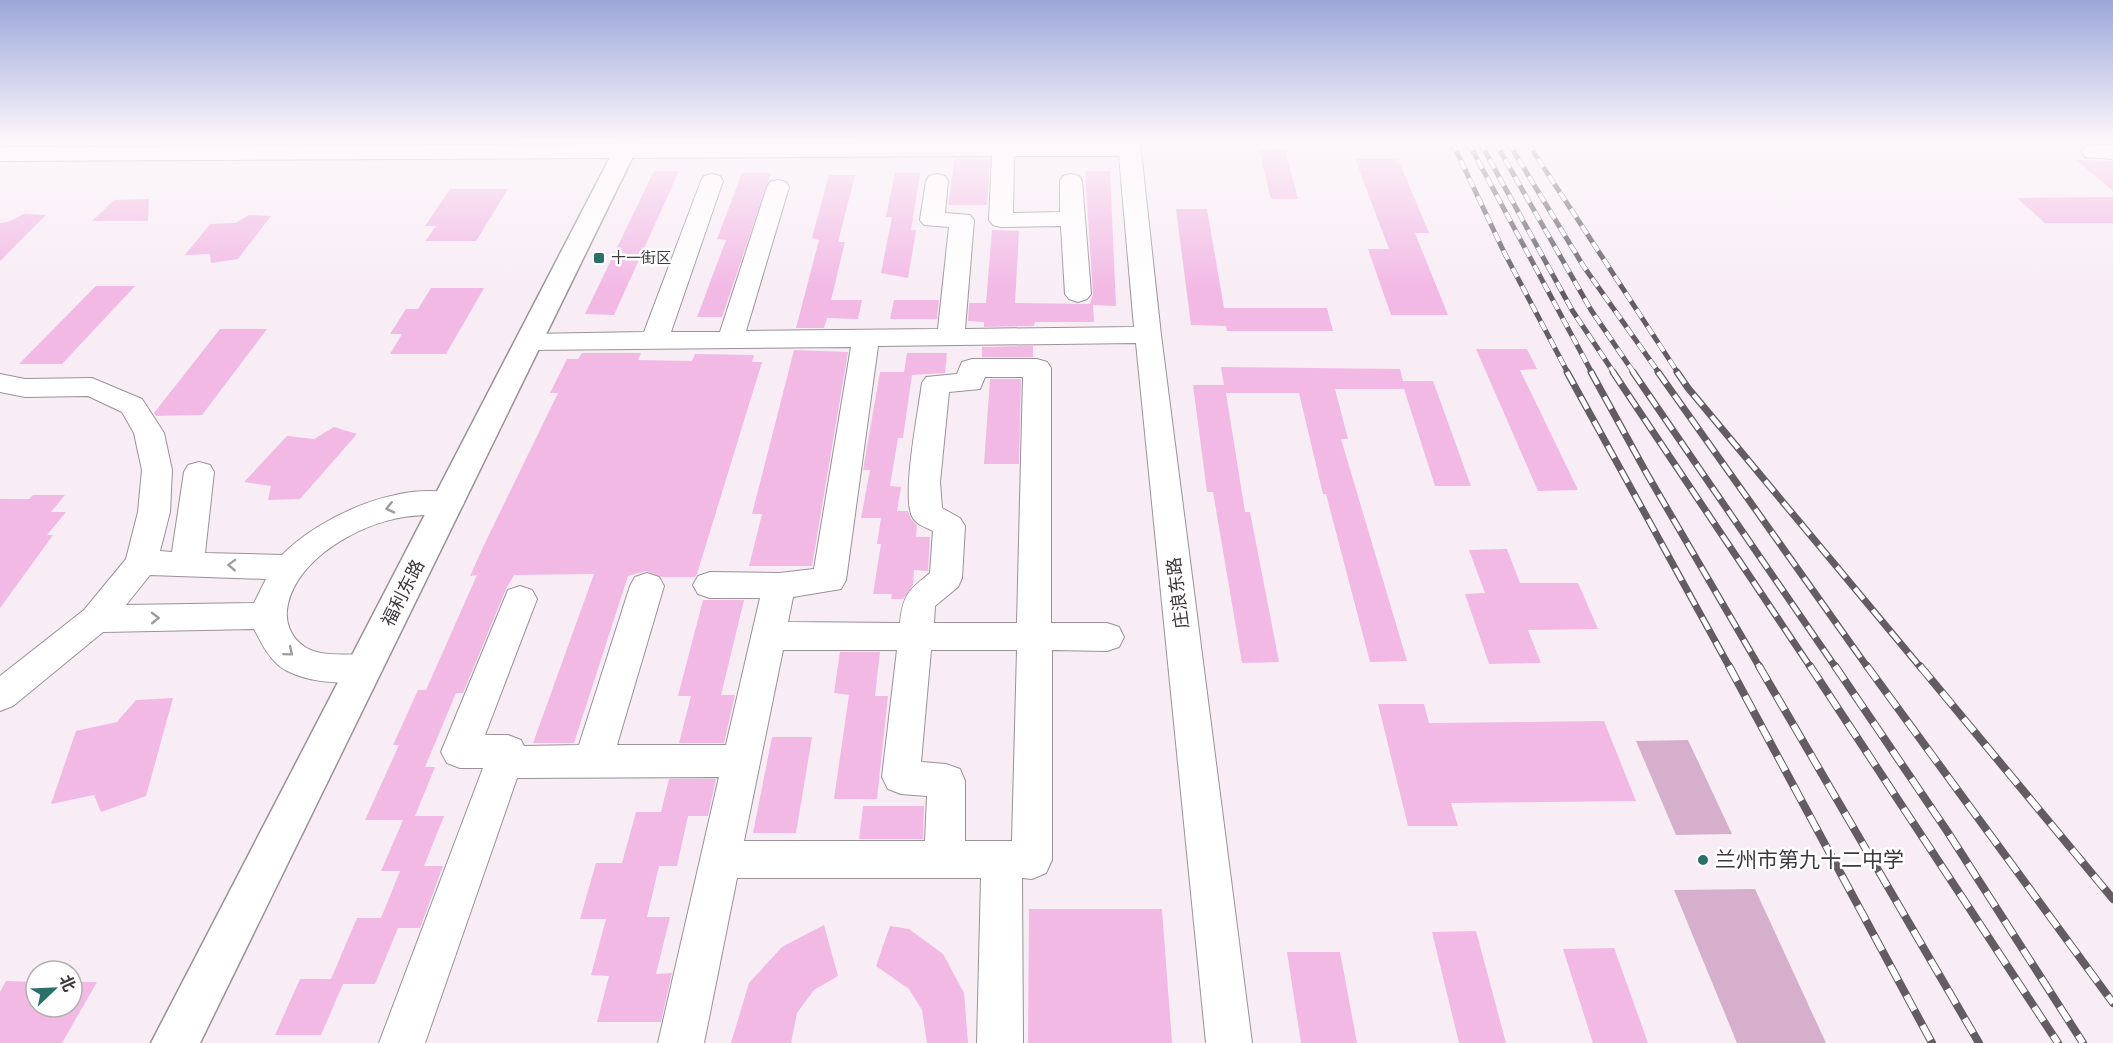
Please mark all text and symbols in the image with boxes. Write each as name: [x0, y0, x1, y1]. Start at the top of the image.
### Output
place label: 十一街区: [611, 248, 671, 268]
marker: 十一街区: [592, 251, 606, 265]
one-way arrow: [385, 501, 395, 514]
street label: 福利东路: [376, 555, 430, 631]
street label: 庄浪东路: [1162, 556, 1194, 630]
one-way arrow: [228, 559, 237, 572]
one-way arrow: [150, 612, 159, 624]
one-way arrow: [282, 644, 293, 655]
place label: 兰州市第九十二中学: [1715, 846, 1904, 874]
marker: 兰州市第九十二中学: [1696, 853, 1710, 867]
north arrow: [24, 959, 84, 1019]
text: 北: [54, 972, 80, 995]

